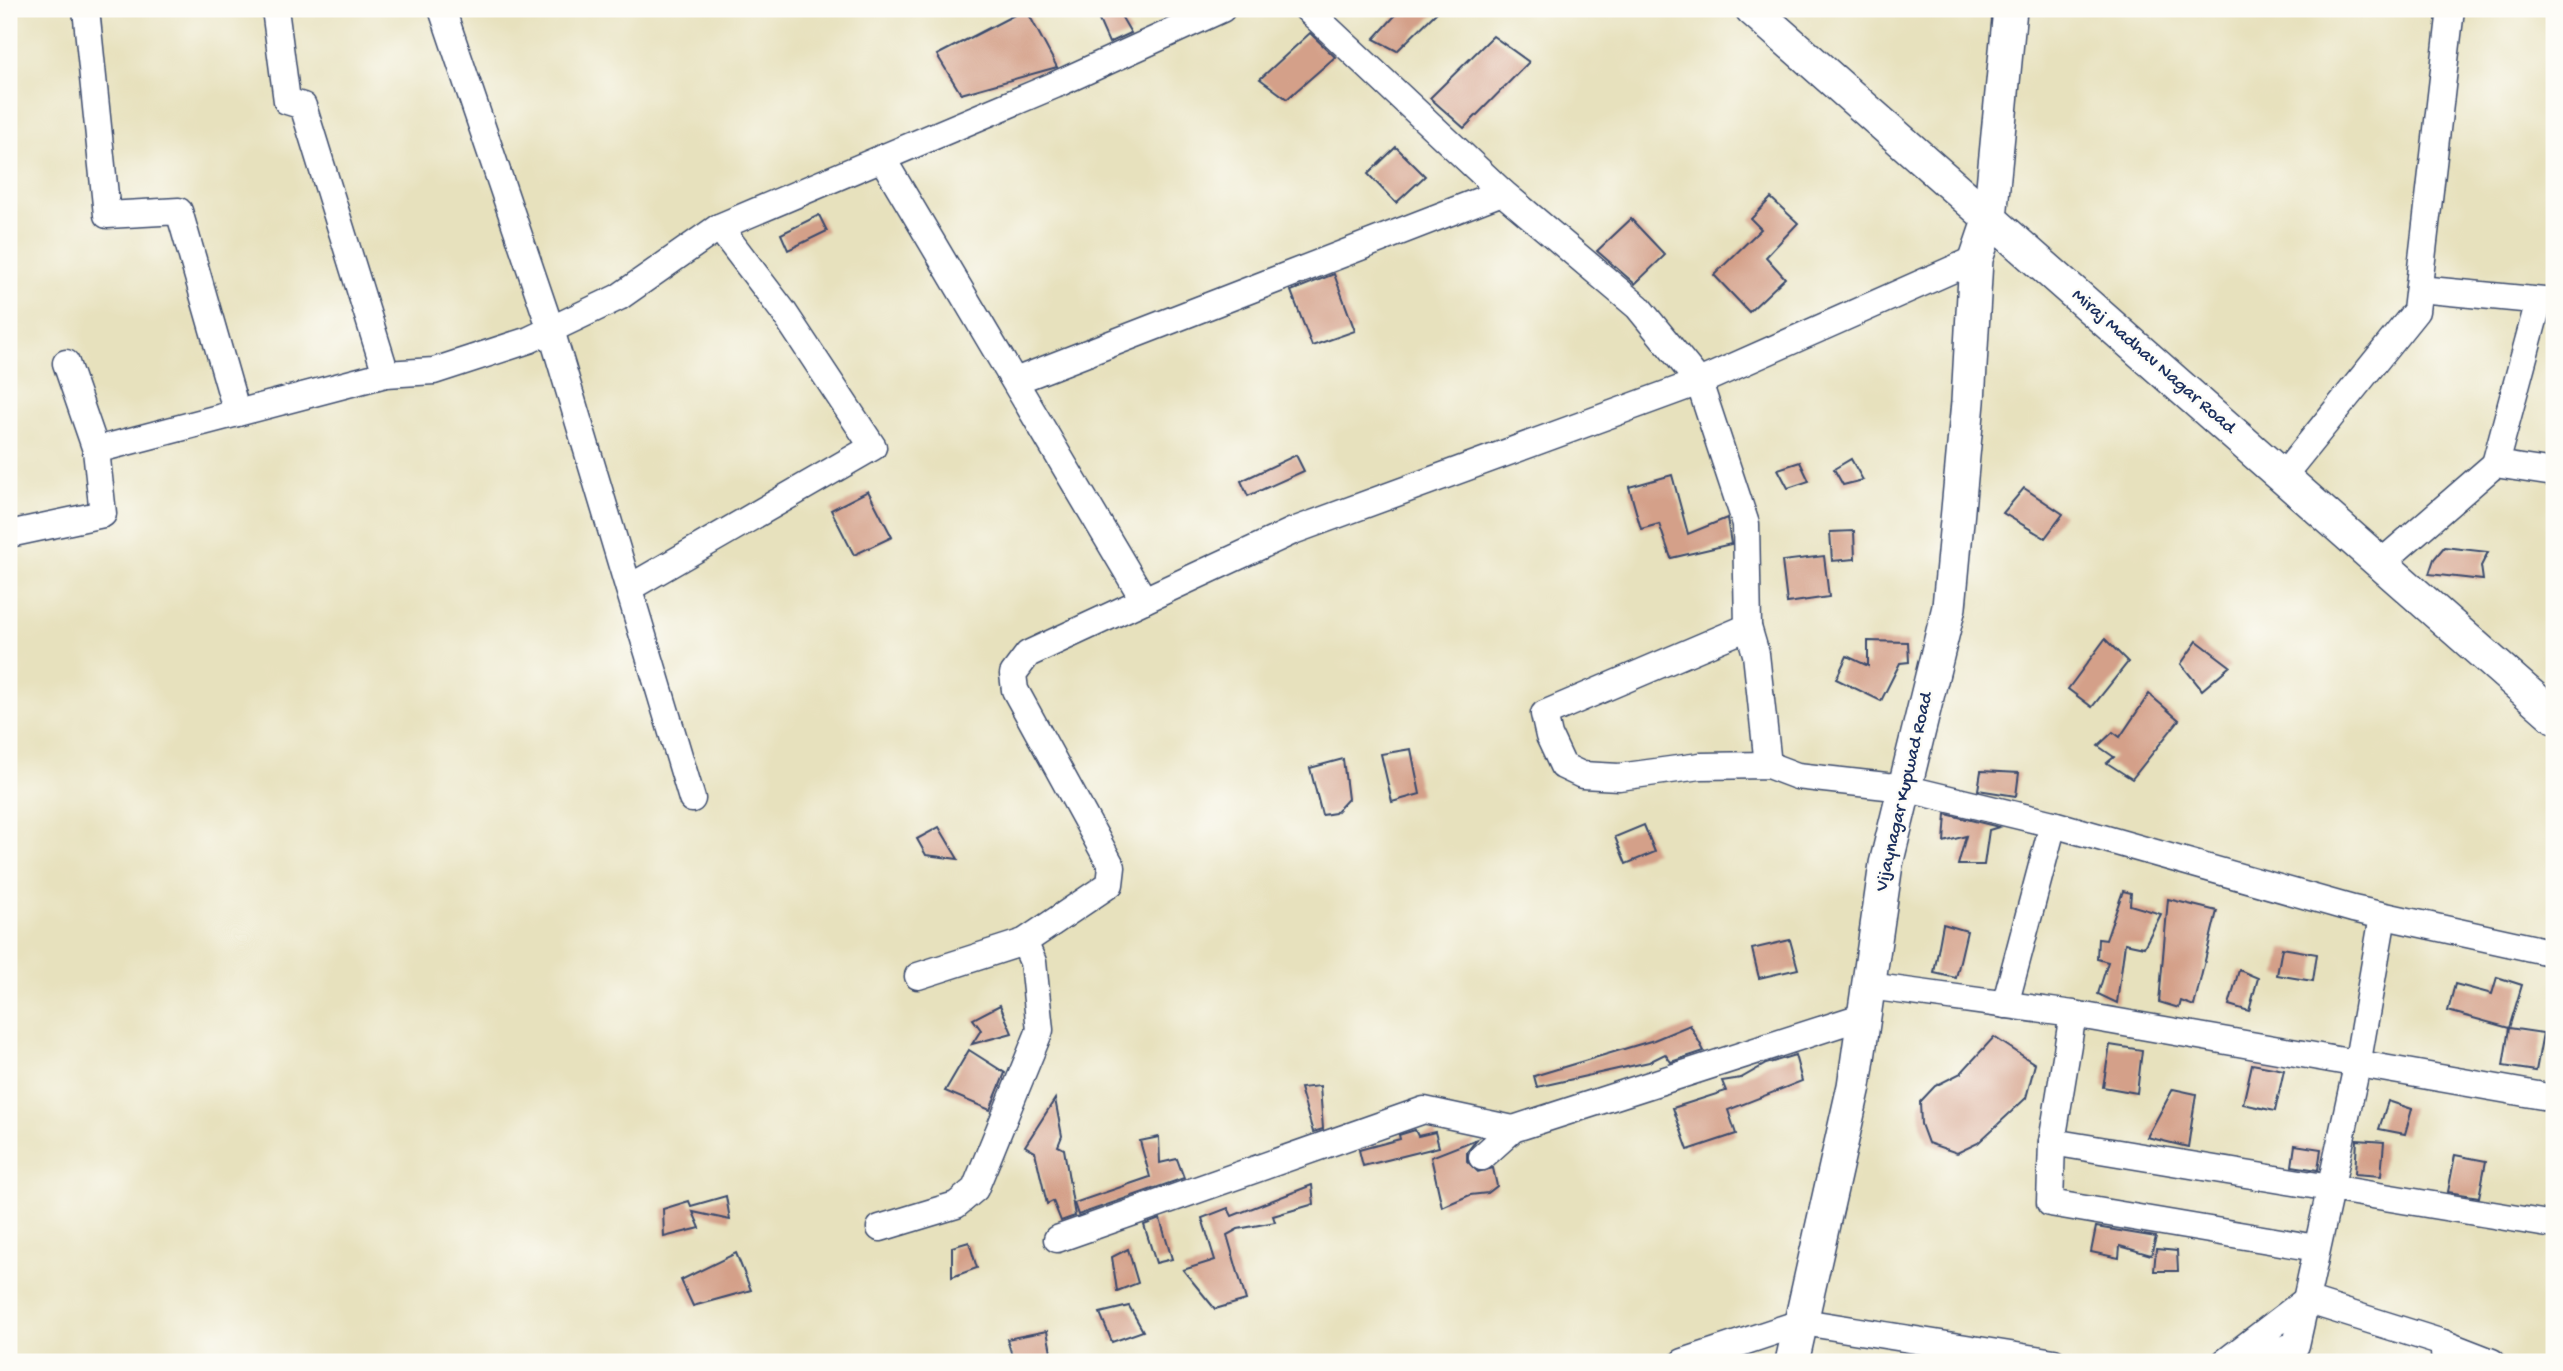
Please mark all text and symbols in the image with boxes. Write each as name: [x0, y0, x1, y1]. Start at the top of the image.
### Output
street label: Miraj Madhav Nagar Road: [2066, 284, 2241, 441]
street label: Vijaynagar Kupwad Road: [1871, 688, 1940, 895]

